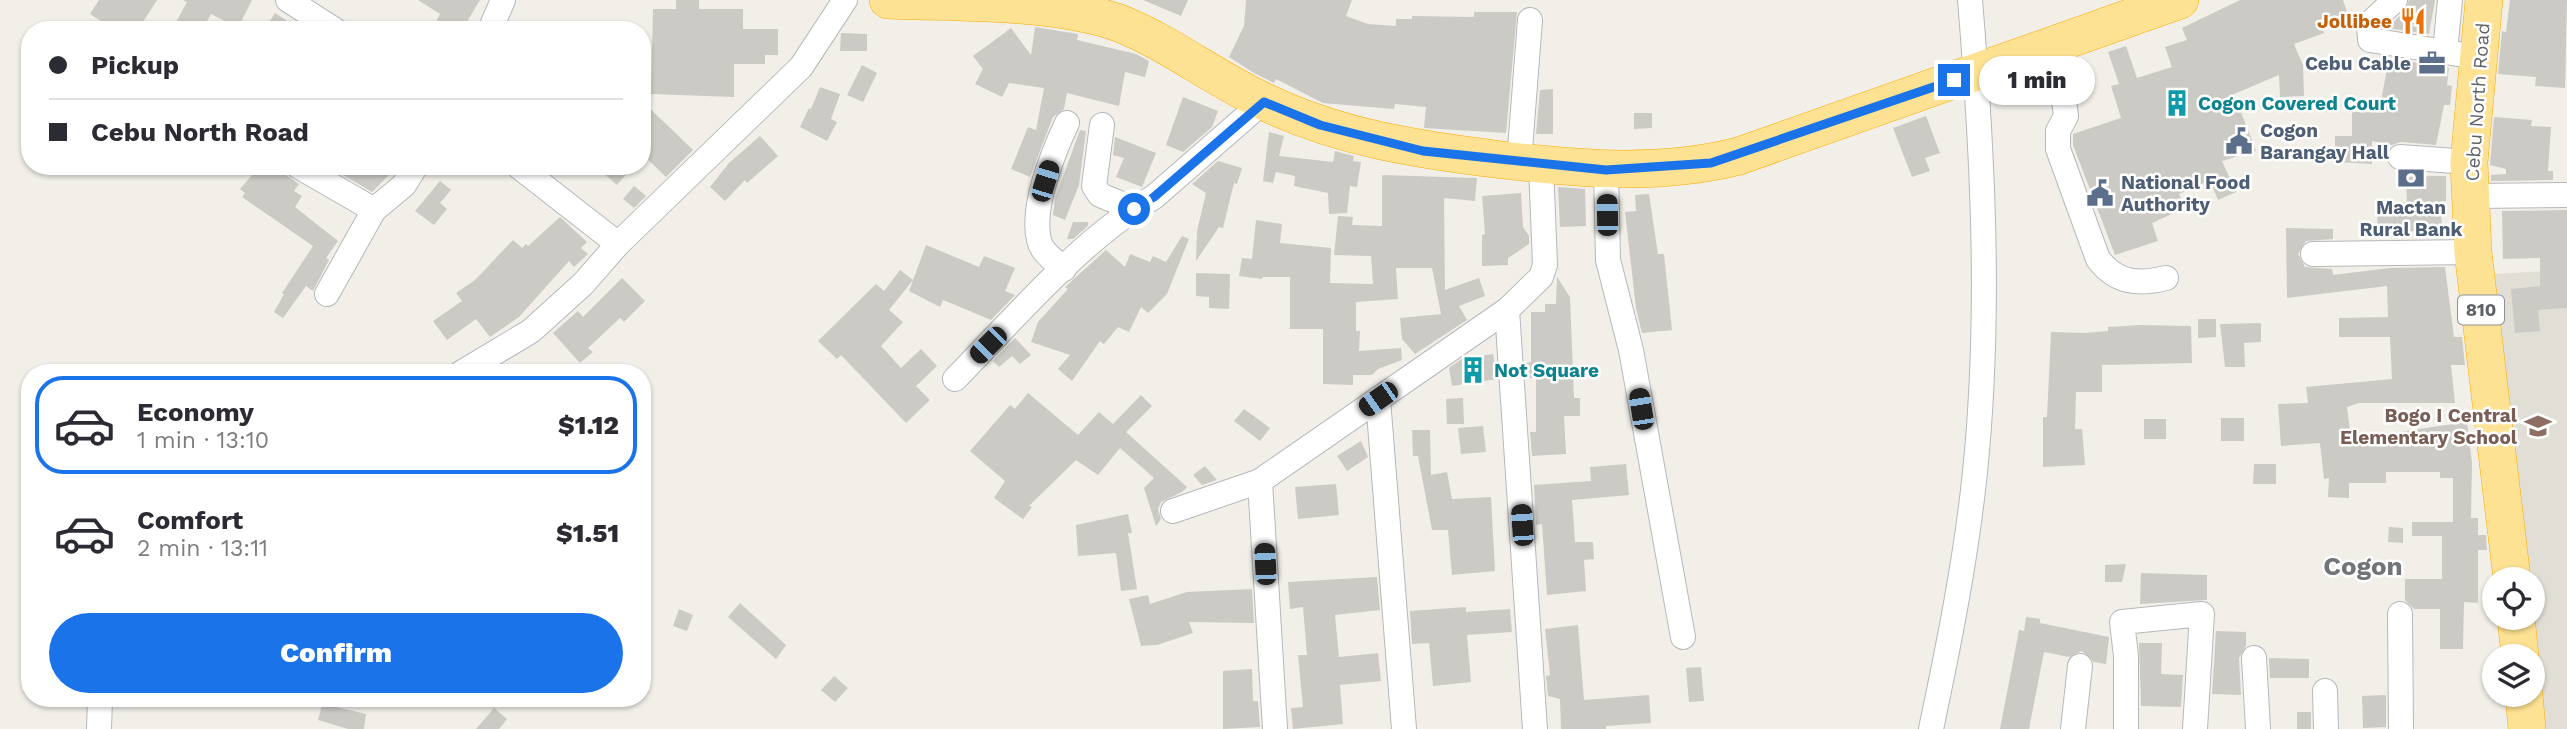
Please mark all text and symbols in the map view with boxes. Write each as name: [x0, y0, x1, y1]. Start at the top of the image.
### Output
restaurant icon: Jollibee: [2398, 6, 2428, 36]
place label: Jollibee: [2317, 10, 2392, 33]
street label: Cebu North Road: [2460, 22, 2495, 182]
office icon: Cebu Cable: [2417, 48, 2447, 78]
text: Pickup: [91, 50, 179, 80]
place label: Cebu Cable: [2305, 52, 2411, 75]
callout: 1 min: [1979, 56, 2094, 104]
route end: [1938, 64, 1970, 96]
text: 1 min: [2007, 67, 2067, 94]
building icon: Cogon Covered Court: [2162, 88, 2192, 118]
place label: Cogon Covered Court: [2198, 92, 2396, 115]
text: Cebu North Road: [91, 117, 309, 147]
place label: Cogon Barangay Hall: [2260, 119, 2390, 164]
public building icon: Cogon Barangay Hall: [2224, 126, 2254, 156]
car: [1029, 158, 1062, 204]
bank icon: Mactan Rural Bank: [2396, 163, 2426, 193]
place label: National Food Authority: [2121, 171, 2250, 216]
public building icon: National Food Authority: [2085, 178, 2115, 208]
route start: [1118, 193, 1150, 225]
car: [1597, 194, 1618, 236]
place label: Mactan Rural Bank: [2360, 196, 2463, 241]
road number: 810: [2458, 296, 2504, 324]
car: [966, 323, 1011, 367]
building icon: Not Square: [1458, 355, 1488, 385]
place label: Not Square: [1494, 359, 1599, 382]
car: [1355, 378, 1402, 420]
car: [1628, 387, 1655, 431]
icon: car: [53, 394, 116, 457]
text: Economy: [137, 397, 254, 427]
place label: Bogo I Central Elementary School: [2340, 404, 2518, 449]
text: $1.12: [558, 410, 619, 440]
school or university icon: Bogo I Central Elementary School: [2523, 411, 2553, 441]
text: 1 min · 13:10: [137, 427, 269, 454]
icon: car: [53, 502, 116, 565]
car: [1511, 503, 1534, 547]
text: Comfort: [137, 505, 243, 535]
text: $1.51: [556, 518, 619, 548]
text: 2 min · 13:11: [137, 535, 268, 562]
car: [1254, 542, 1277, 586]
district label: Cogon: [2323, 551, 2403, 581]
map controls: [2482, 567, 2545, 707]
button: locate: [2482, 567, 2545, 630]
button: Confirm: [49, 613, 623, 693]
button: layers: [2482, 644, 2545, 707]

